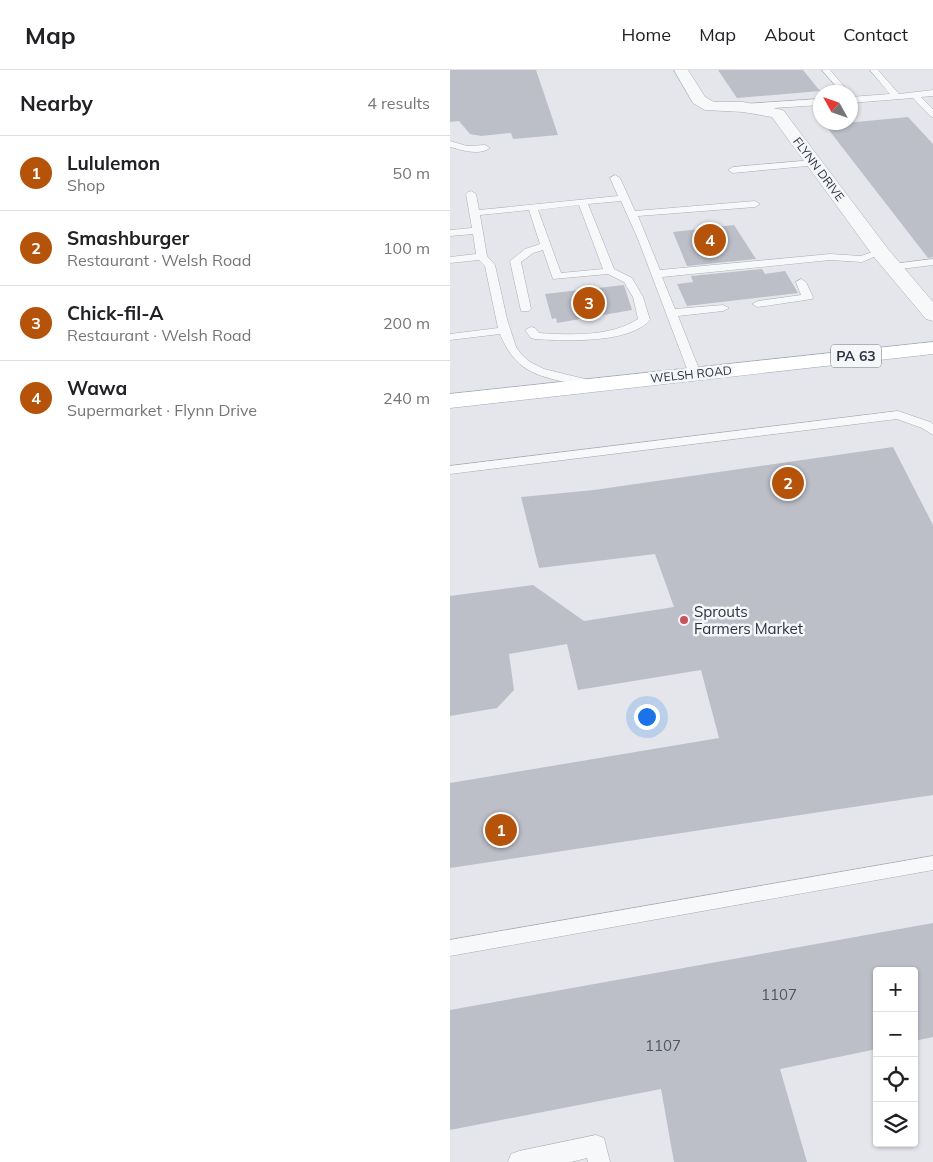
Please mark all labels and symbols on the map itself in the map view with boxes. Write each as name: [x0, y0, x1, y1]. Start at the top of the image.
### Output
north arrow: [813, 85, 858, 130]
street label: FLYNN DRIVE: [790, 134, 848, 204]
pin: 4: [694, 221, 726, 259]
pin: 3: [573, 284, 605, 322]
road number: PA 63: [831, 344, 881, 368]
street label: WELSH ROAD: [650, 362, 732, 386]
pin: 2: [772, 464, 804, 502]
place label: Sprouts Farmers Market: [694, 602, 803, 638]
marker: Sprouts Farmers Market: [678, 614, 690, 626]
your location: [634, 704, 660, 730]
pin: 1: [485, 811, 517, 849]
house number: 1107: [761, 985, 797, 1004]
house number: 1107: [645, 1036, 681, 1055]

